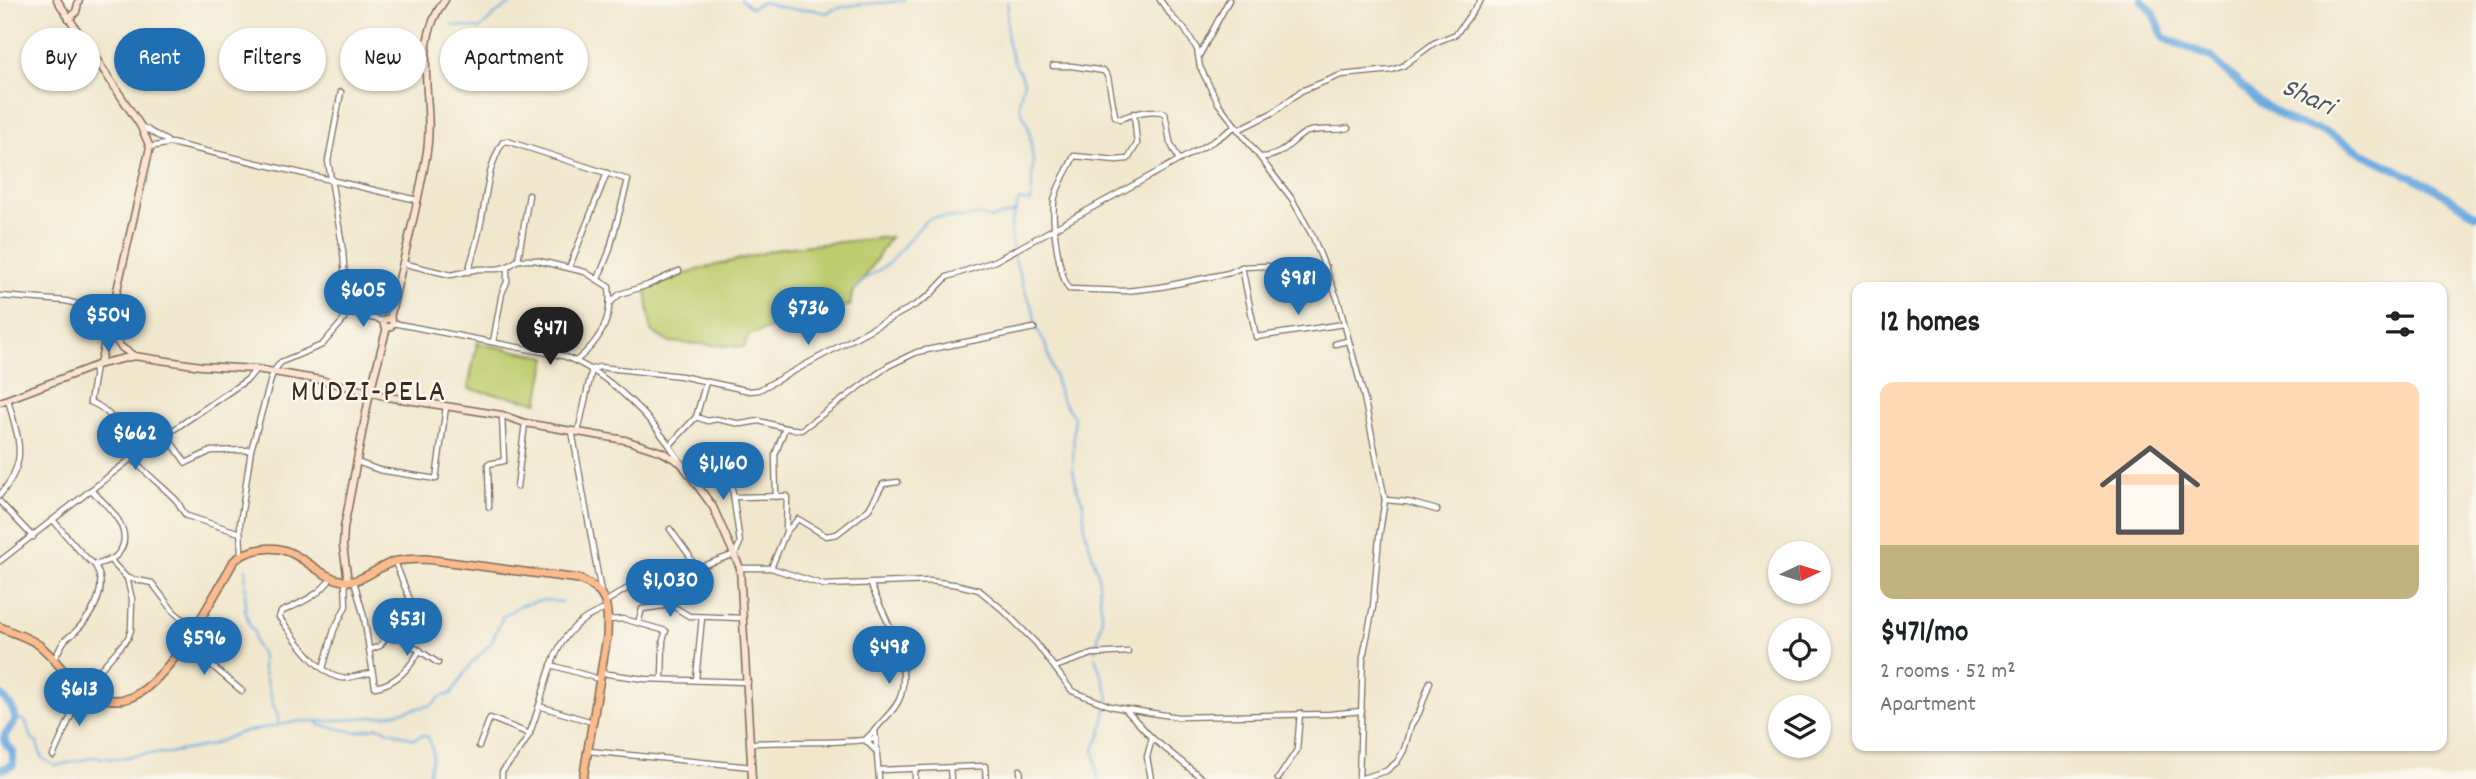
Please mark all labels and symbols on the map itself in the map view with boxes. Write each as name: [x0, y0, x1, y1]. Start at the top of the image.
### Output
water label: Shari: [2274, 69, 2343, 130]
pin: $981: [1257, 258, 1339, 317]
pin: $605: [322, 270, 404, 329]
pin: $736: [767, 288, 849, 347]
pin: $504: [67, 294, 149, 354]
pin: $471: [509, 308, 591, 367]
district label: MUDZI-PELA: [291, 373, 447, 416]
pin: $662: [94, 412, 176, 472]
pin: $1,160: [666, 442, 780, 502]
north arrow: [1768, 541, 1830, 604]
pin: $1,030: [613, 560, 727, 619]
pin: $531: [366, 598, 448, 658]
pin: $596: [163, 618, 245, 677]
pin: $498: [848, 626, 930, 686]
pin: $613: [38, 668, 120, 728]

